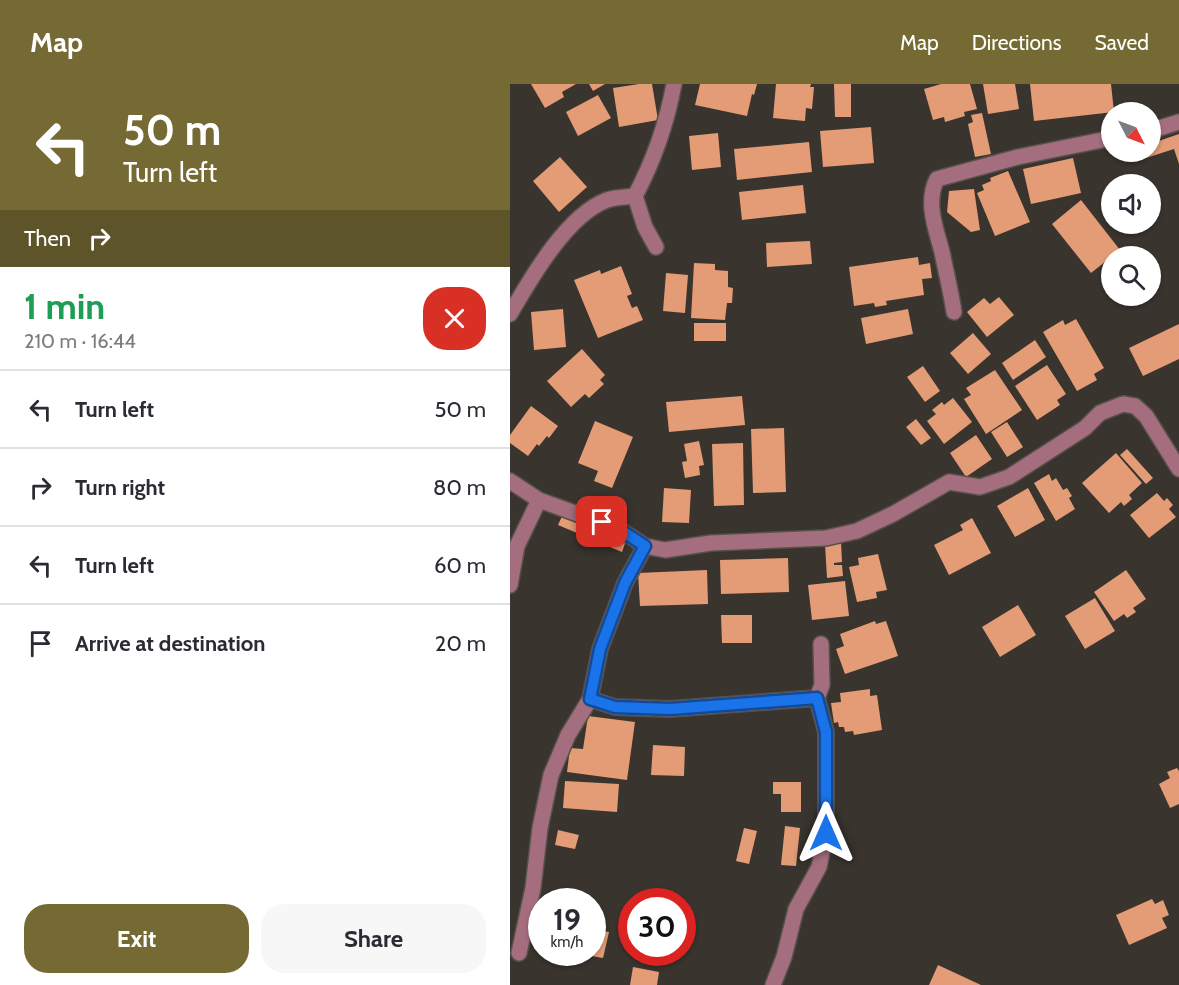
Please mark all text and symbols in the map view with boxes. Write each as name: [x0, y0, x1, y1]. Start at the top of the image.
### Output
text: Map: [30, 25, 83, 59]
text: Map: [900, 30, 939, 55]
text: Directions: [972, 30, 1061, 55]
text: Saved: [1094, 30, 1149, 55]
north arrow: [1101, 102, 1161, 162]
map controls: [1101, 102, 1161, 306]
text: 50 m: [123, 104, 221, 156]
icon: left: [24, 108, 102, 186]
text: Turn left: [123, 156, 217, 189]
button: sound: [1101, 174, 1161, 234]
icon: right: [83, 222, 116, 255]
text: Then: [24, 225, 71, 252]
button: search: [1101, 246, 1161, 306]
text: 1 min: [24, 284, 105, 328]
button: close: [423, 287, 486, 350]
text: 210 m · 16:44: [24, 329, 136, 353]
icon: left: [24, 393, 57, 426]
text: Turn left: [75, 396, 154, 423]
text: 50 m: [434, 396, 486, 423]
icon: right: [24, 471, 57, 504]
text: Turn right: [75, 474, 165, 501]
text: 80 m: [433, 474, 486, 501]
pin: [576, 496, 627, 547]
icon: arrive: [585, 505, 618, 538]
icon: left: [24, 549, 57, 582]
text: Turn left: [75, 552, 154, 579]
text: 60 m: [434, 552, 486, 579]
icon: arrive: [24, 627, 57, 660]
text: Arrive at destination: [75, 630, 265, 657]
text: 20 m: [435, 630, 486, 657]
position arrow: [794, 801, 858, 865]
speed limit sign: 30: [618, 888, 696, 966]
text: 19: [553, 901, 581, 938]
button: Exit: [24, 904, 249, 973]
button: Share: [261, 904, 486, 973]
text: km/h: [551, 933, 583, 951]

